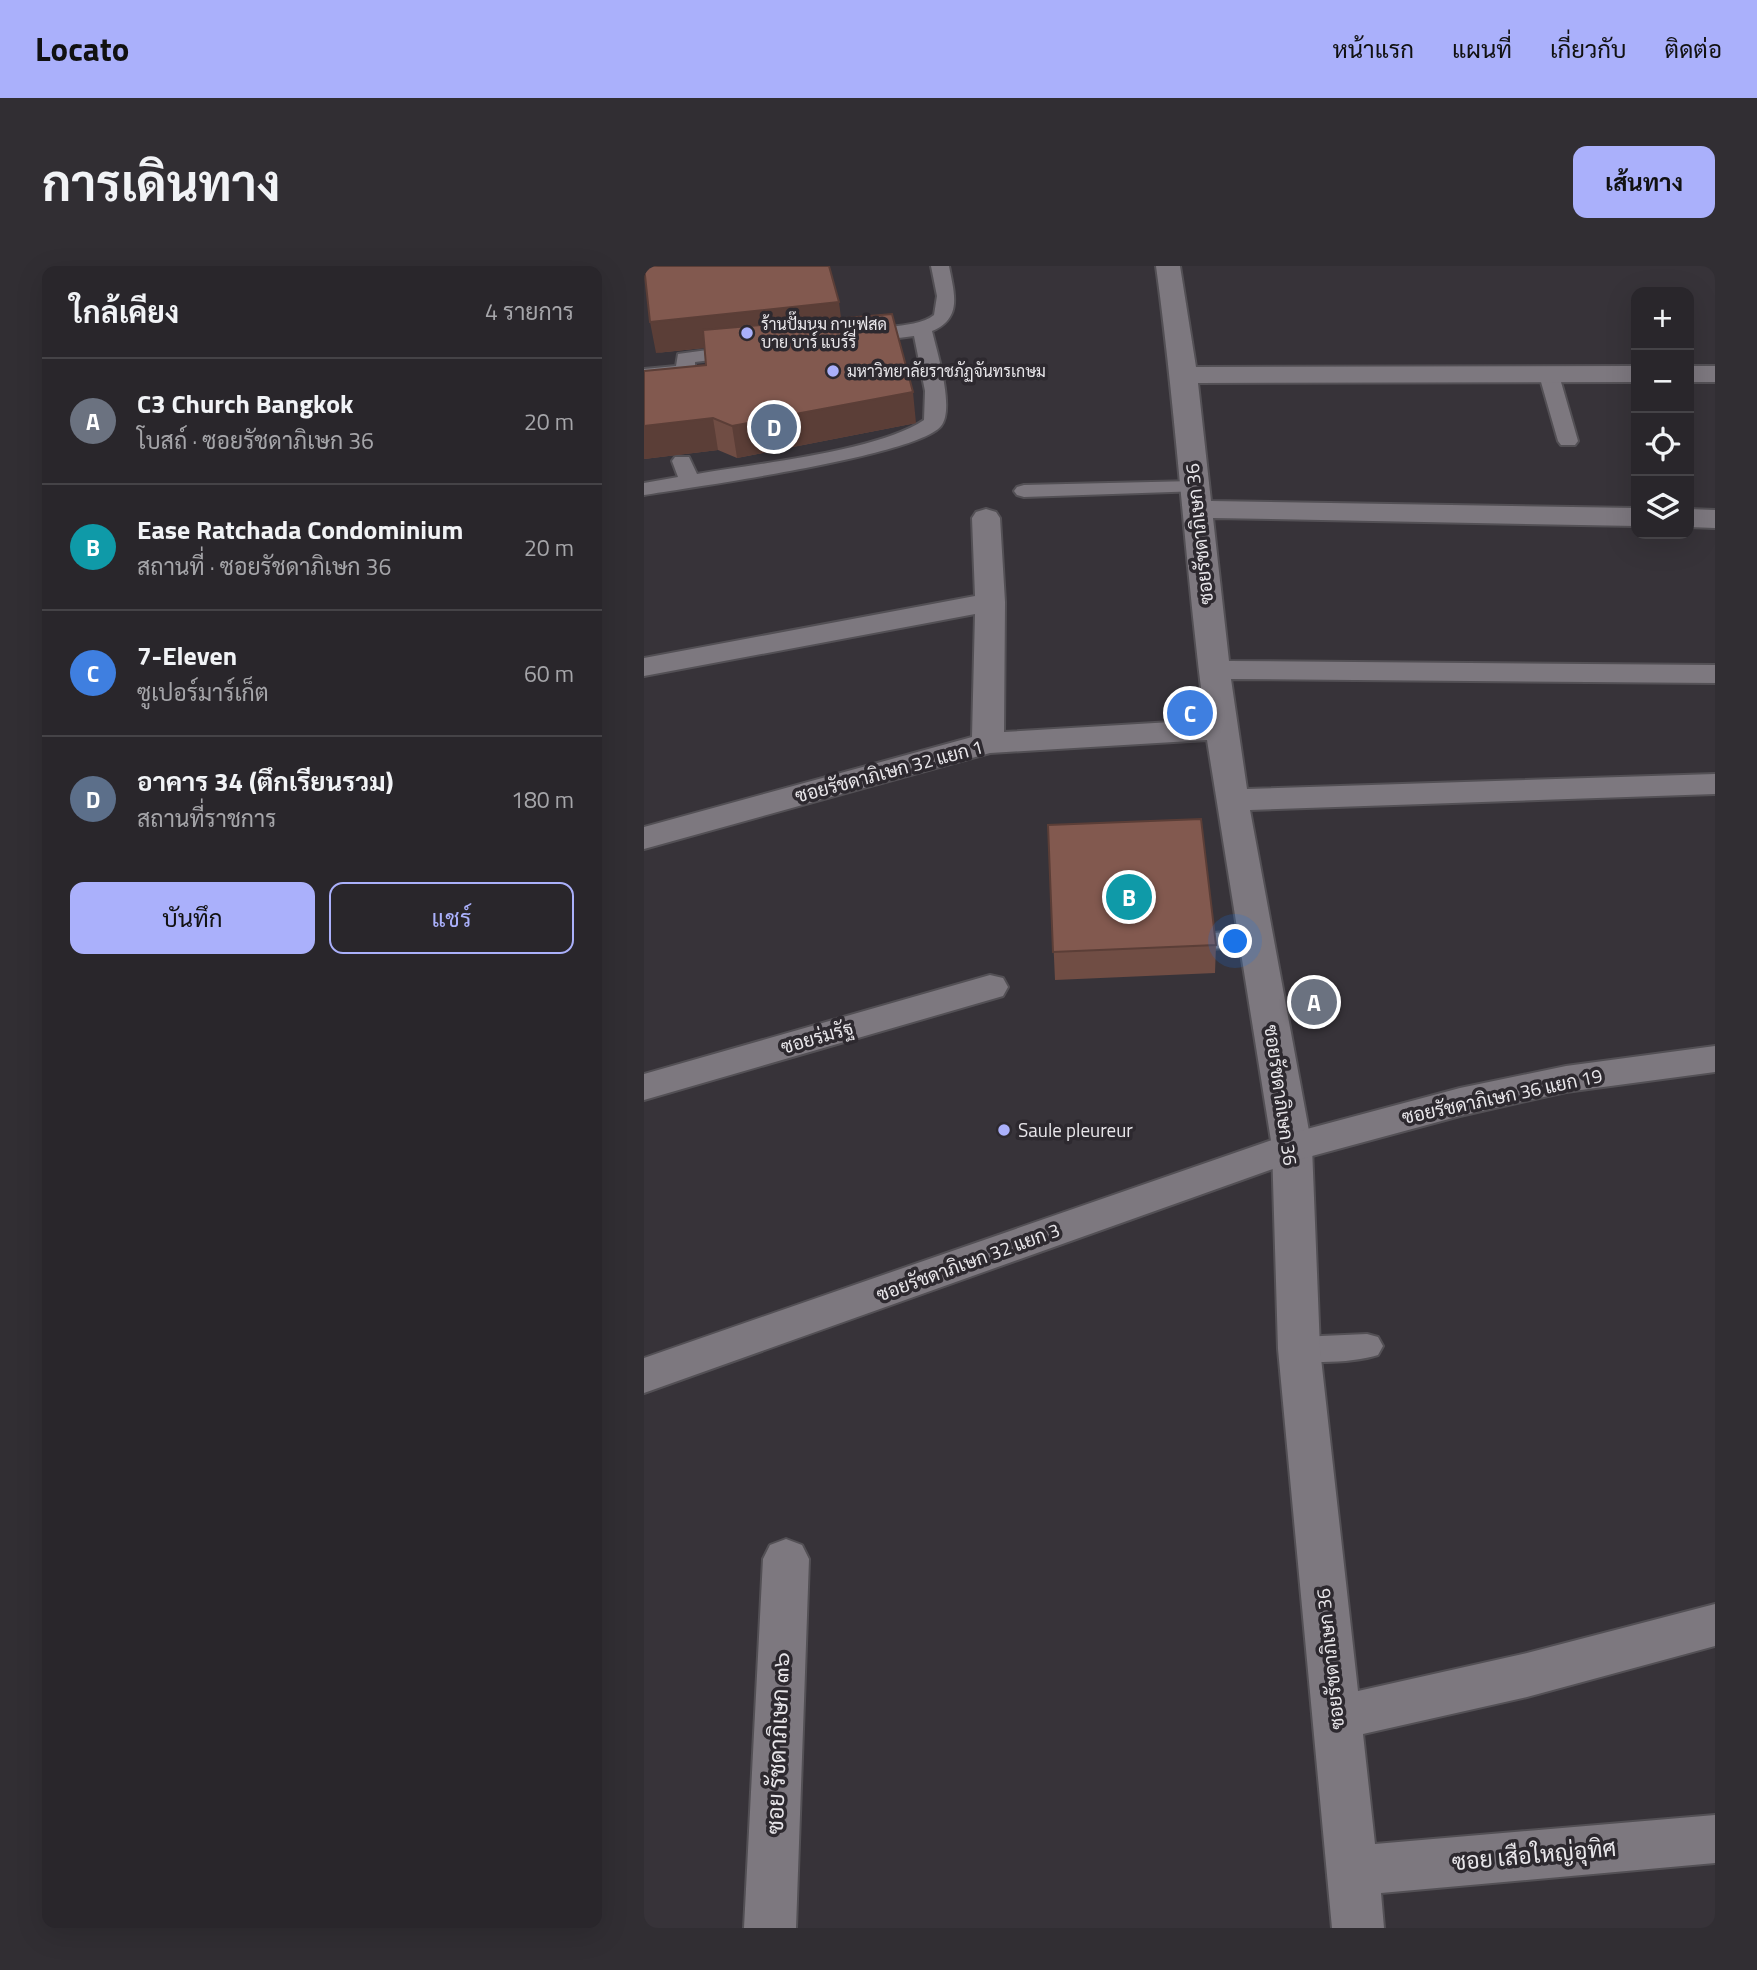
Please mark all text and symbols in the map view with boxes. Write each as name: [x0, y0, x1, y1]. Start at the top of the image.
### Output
text: Locato: [35, 24, 129, 74]
text: หน้าแรก: [1333, 31, 1414, 67]
text: แผนที่: [1452, 31, 1512, 67]
text: เกี่ยวกับ: [1550, 31, 1627, 67]
text: ติดต่อ: [1665, 31, 1722, 67]
text: การเดินทาง: [42, 145, 280, 220]
button: เส้นทาง: [1573, 146, 1715, 218]
map controls: [1631, 287, 1694, 539]
button: +: [1631, 287, 1694, 350]
text: ใกล้เคียง: [70, 289, 179, 335]
text: 4 รายการ: [485, 294, 574, 329]
place label: ร้านปั๊มนม กาแฟสด บาย บาร์ แบร์รี่: [761, 311, 887, 354]
marker: ร้านปั๊มนม กาแฟสด บาย บาร์ แบร์รี่: [739, 325, 755, 341]
button: −: [1631, 350, 1694, 413]
place label: มหาวิทยาลัยราชภัฏจันทรเกษม: [847, 359, 1046, 383]
marker: มหาวิทยาลัยราชภัฏจันทรเกษม: [825, 363, 841, 379]
text: C3 Church Bangkok: [137, 384, 353, 423]
pin: D: [751, 401, 797, 453]
text: A: [86, 404, 100, 439]
text: 20 m: [524, 404, 574, 439]
button: locate: [1631, 413, 1694, 476]
text: โบสถ์ · ซอยรัชดาภิเษก 36: [137, 423, 374, 458]
street label: ซอยรัชดาภิเษก 36: [1177, 462, 1220, 606]
button: layers: [1631, 476, 1694, 539]
text: Ease Ratchada Condominium: [137, 510, 463, 549]
text: B: [86, 530, 100, 565]
text: 20 m: [524, 530, 574, 565]
text: สถานที่ · ซอยรัชดาภิเษก 36: [137, 549, 391, 584]
text: 7-Eleven: [137, 636, 237, 675]
text: C: [87, 656, 99, 691]
text: 60 m: [524, 656, 574, 691]
text: ซูเปอร์มาร์เก็ต: [137, 675, 269, 710]
pin: C: [1167, 687, 1213, 739]
street label: ซอยรัชดาภิเษก 32 แยก 1: [792, 731, 986, 810]
text: อาคาร 34 (ตึกเรียนรวม): [137, 762, 394, 801]
text: D: [86, 782, 100, 817]
text: 180 m: [511, 782, 574, 817]
text: สถานที่ราชการ: [137, 801, 276, 836]
pin: B: [1106, 871, 1152, 923]
button: บันทึก: [70, 882, 315, 954]
button: แชร์: [329, 882, 574, 954]
your location: [1218, 924, 1252, 958]
pin: A: [1291, 976, 1337, 1028]
street label: ซอยร่มรัฐ: [777, 1012, 856, 1061]
street label: ซอยรัชดาภิเษก 36: [1257, 1023, 1306, 1167]
street label: ซอยรัชดาภิเษก 36 แยก 19: [1399, 1060, 1605, 1131]
place label: Saule pleureur: [1018, 1115, 1133, 1144]
marker: Saule pleureur: [996, 1122, 1012, 1138]
street label: ซอยรัชดาภิเษก 32 แยก 3: [872, 1215, 1064, 1308]
street label: ซอยรัชดาภิเษก 36: [1308, 1587, 1351, 1731]
street label: ซอย รัชดาภิเษก ๓๖: [757, 1651, 798, 1835]
street label: ซอย เสือใหญ่อุทิศ: [1450, 1830, 1618, 1879]

